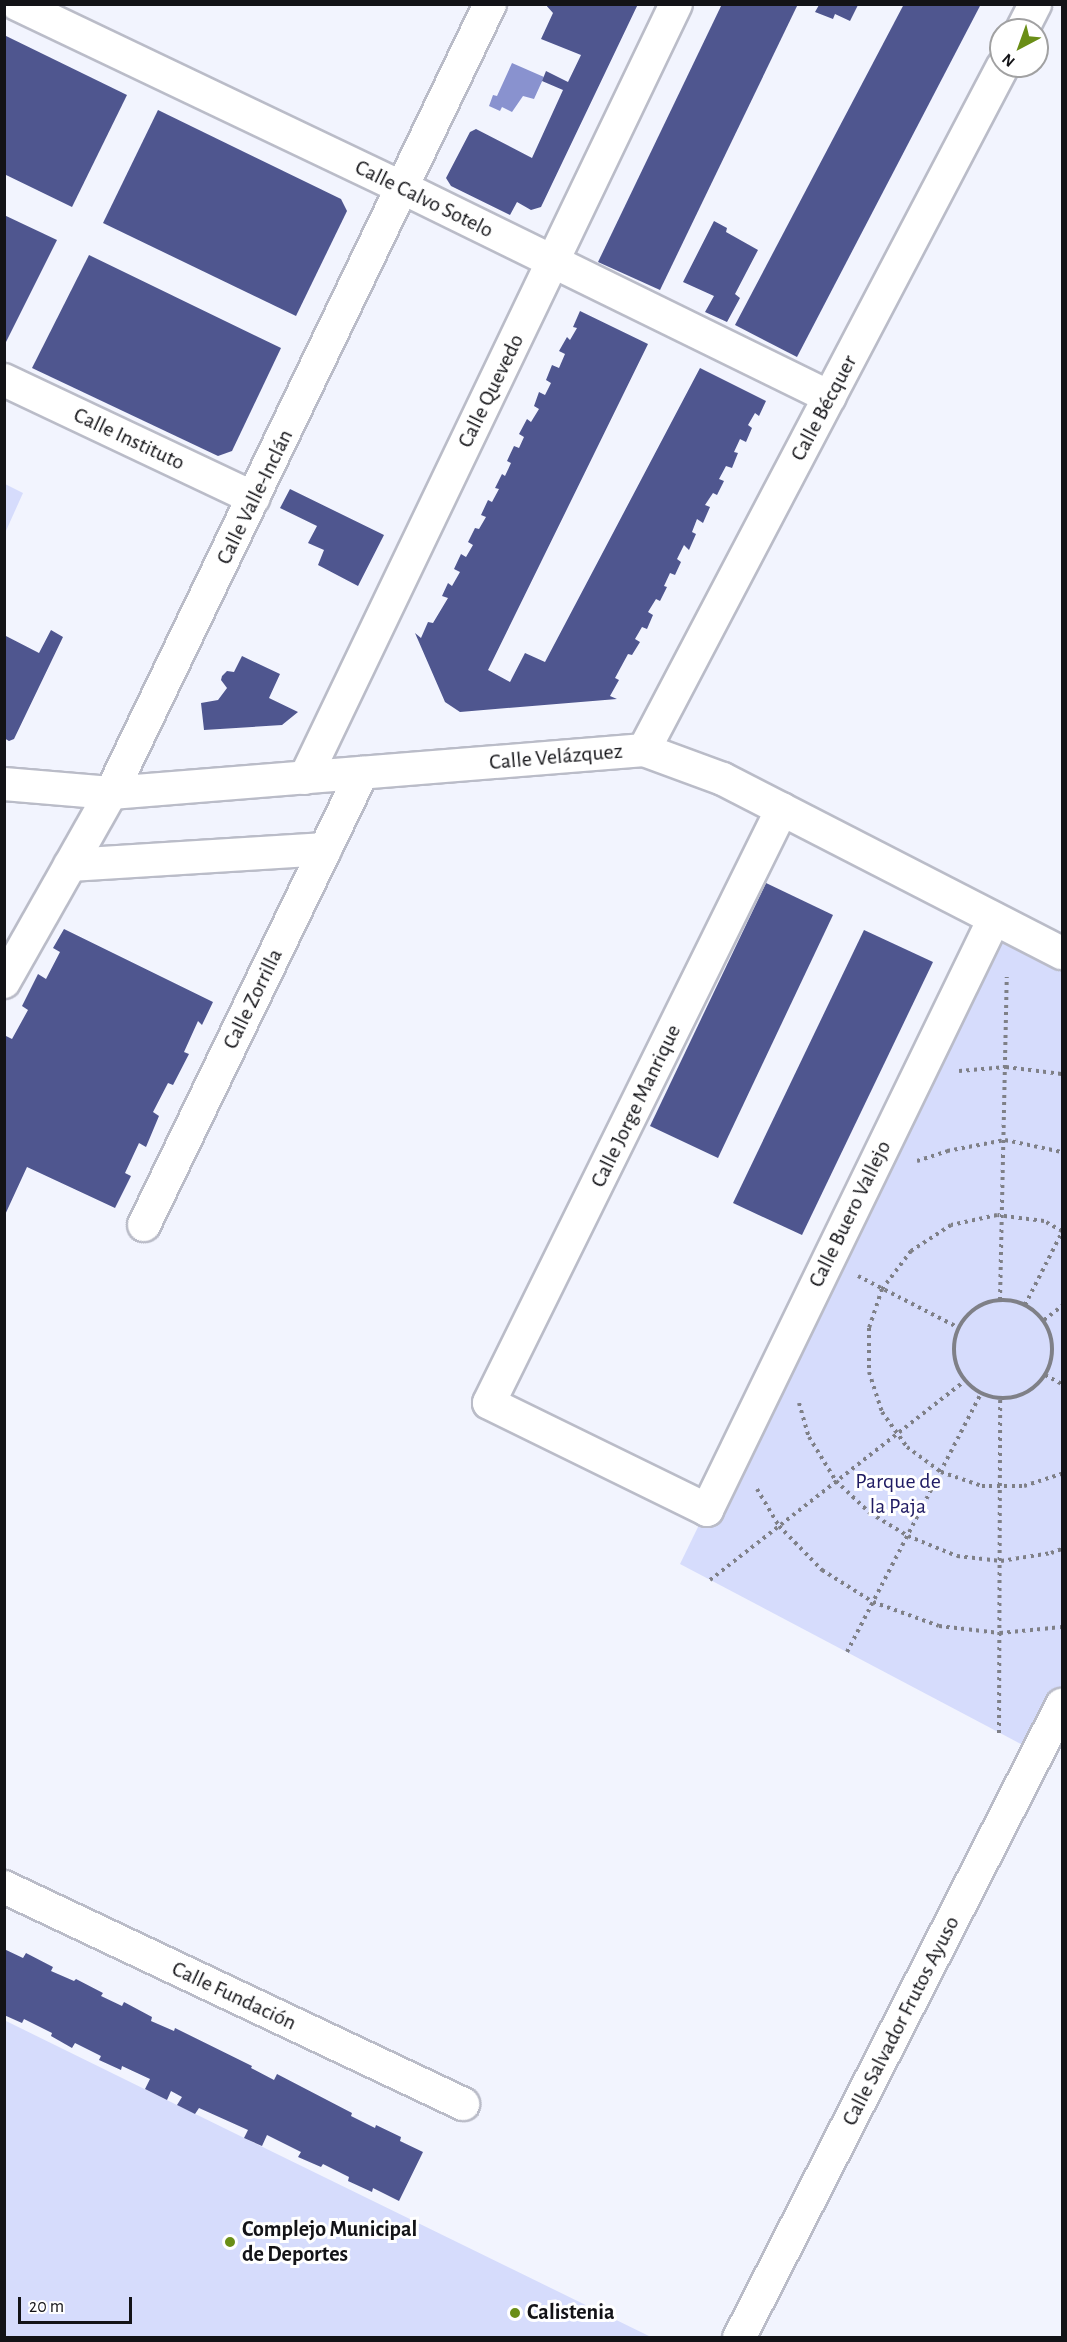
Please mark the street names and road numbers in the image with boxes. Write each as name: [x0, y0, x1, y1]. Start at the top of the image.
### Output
street label: Calle Calvo Sotelo: [351, 154, 497, 244]
street label: Calle Quevedo: [452, 330, 530, 452]
street label: Calle Bécquer: [785, 351, 863, 465]
street label: Calle Instituto: [69, 402, 189, 476]
street label: Calle Valle-Inclán: [211, 425, 299, 569]
street label: Calle Velázquez: [488, 738, 624, 776]
street label: Calle Zorrilla: [217, 944, 289, 1054]
street label: Calle Jorge Manrique: [585, 1020, 687, 1192]
street label: Calle Buero Vallejo: [803, 1136, 897, 1292]
street label: Calle Salvador Frutos Ayuso: [837, 1912, 965, 2130]
street label: Calle Fundación: [168, 1956, 300, 2036]

